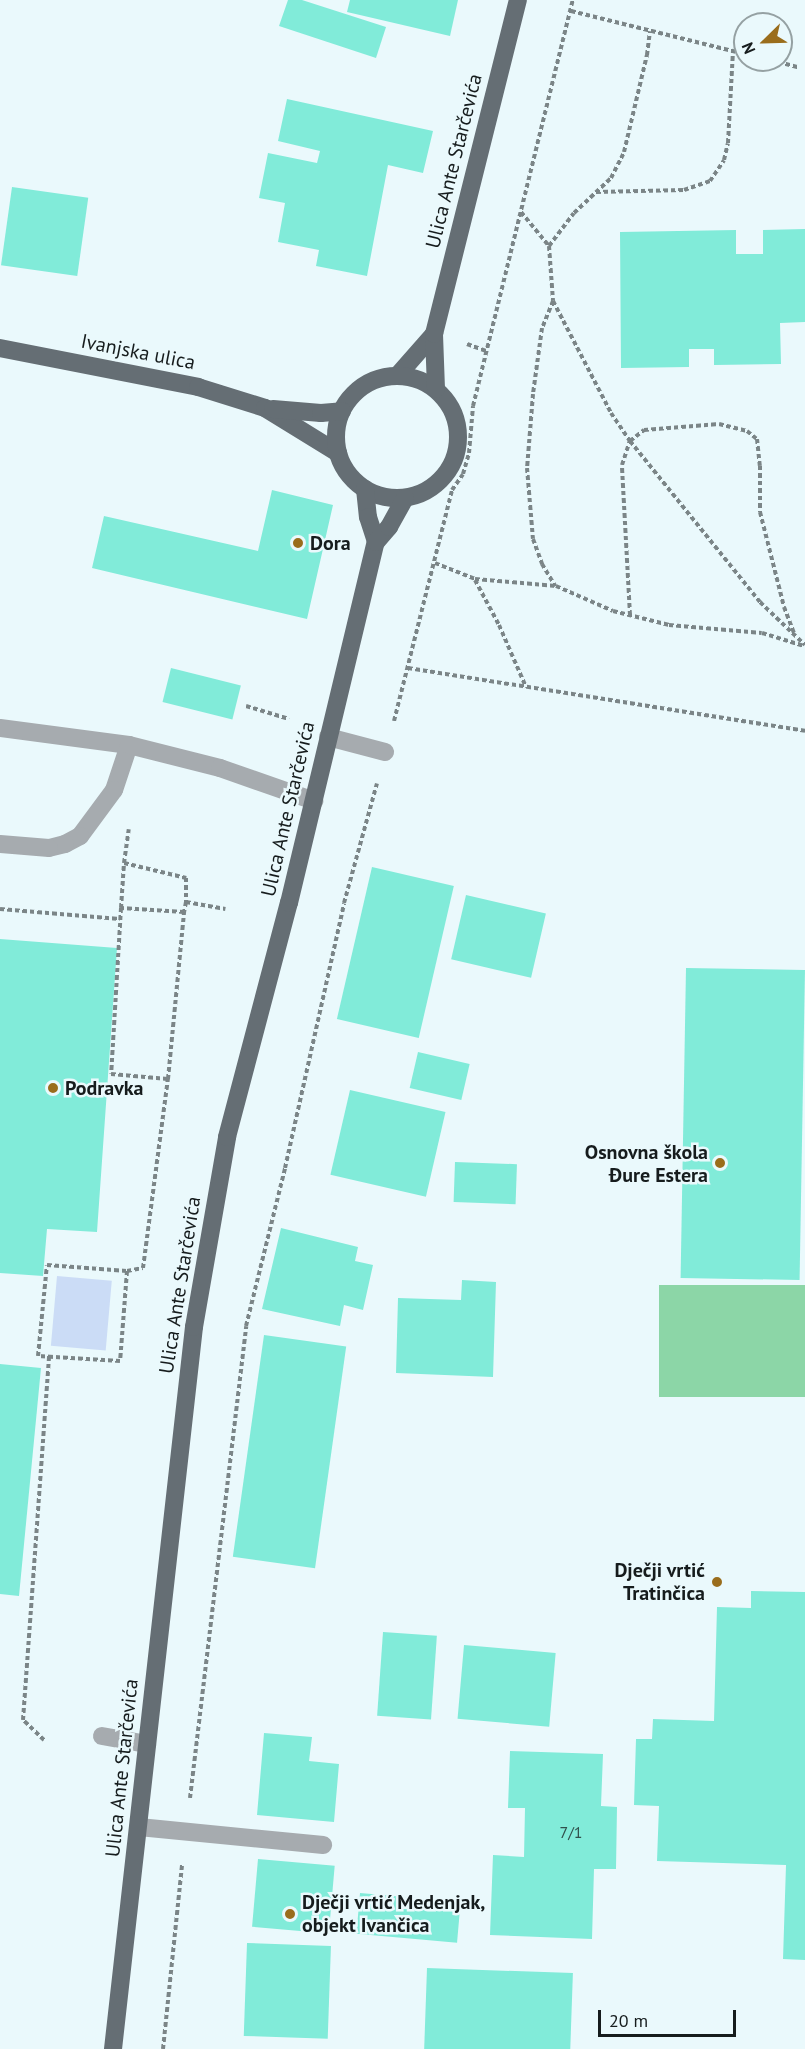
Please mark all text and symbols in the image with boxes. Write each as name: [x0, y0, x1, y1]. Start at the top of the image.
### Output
north arrow: [733, 12, 793, 72]
text: N: [737, 40, 760, 57]
street label: Ulica Ante Starčevića: [421, 71, 487, 251]
street label: Ivanjska ulica: [79, 329, 197, 375]
place label: Dora: [310, 531, 351, 555]
marker: Dora: [291, 536, 305, 550]
street label: Ulica Ante Starčevića: [256, 719, 320, 899]
place label: Podravka: [65, 1076, 143, 1100]
marker: Podravka: [46, 1081, 60, 1095]
place label: Osnovna škola Đure Estera: [585, 1140, 708, 1187]
marker: Osnovna škola Đure Estera: [713, 1156, 727, 1170]
street label: Ulica Ante Starčevića: [154, 1194, 206, 1376]
place label: Dječji vrtić Tratinčica: [614, 1558, 705, 1605]
marker: Dječji vrtić Tratinčica: [710, 1575, 724, 1589]
street label: Ulica Ante Starčevića: [101, 1677, 143, 1859]
house number: 7/1: [559, 1822, 583, 1842]
place label: Dječji vrtić Medenjak, objekt Ivančica: [302, 1890, 486, 1937]
marker: Dječji vrtić Medenjak, objekt Ivančica: [283, 1907, 297, 1921]
scale bar: [601, 1998, 739, 2036]
text: 20 m: [609, 2009, 648, 2032]

